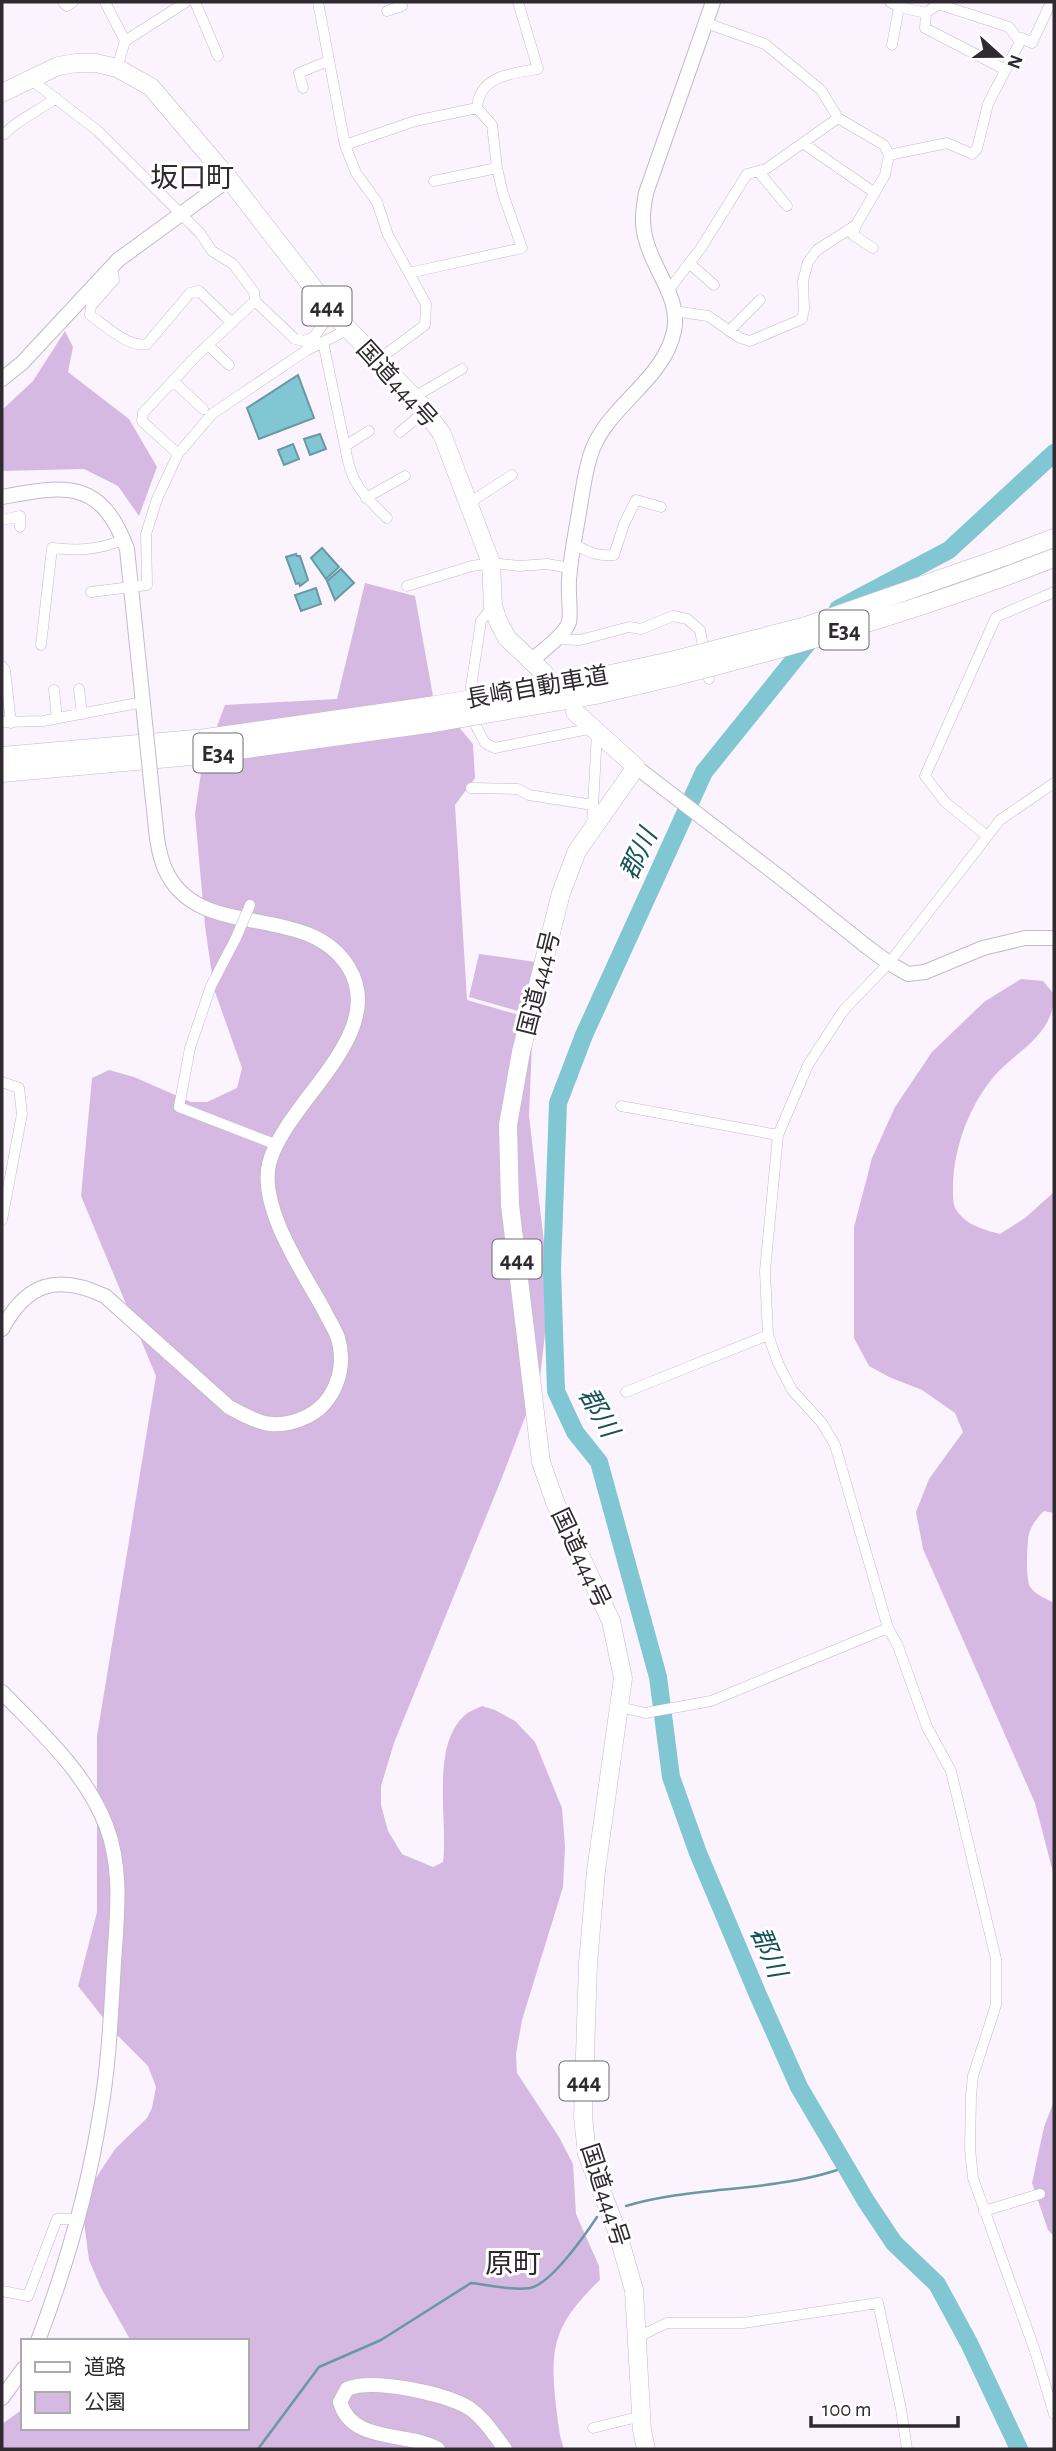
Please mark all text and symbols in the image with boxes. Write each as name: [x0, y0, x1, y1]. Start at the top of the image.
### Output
north arrow: [965, 21, 1035, 91]
text: N: [1003, 52, 1026, 71]
district label: 坂口町: [150, 163, 234, 193]
road number: 444: [302, 286, 352, 326]
street label: 国道444号: [352, 336, 442, 432]
road number: E34: [820, 610, 868, 650]
street label: 長崎自動車道: [464, 662, 610, 712]
road number: E34: [194, 734, 242, 772]
water label: 郡川: [616, 823, 663, 883]
street label: 国道444号: [513, 928, 565, 1038]
road number: 444: [492, 1240, 542, 1278]
water label: 郡川: [574, 1383, 624, 1444]
street label: 国道444号: [547, 1504, 615, 1612]
water label: 郡川: [746, 1923, 791, 1984]
road number: 444: [560, 2062, 608, 2100]
street label: 国道444号: [576, 2140, 634, 2250]
district label: 原町: [485, 2251, 541, 2279]
legend: [21, 2339, 248, 2430]
text: 道路: [84, 2356, 126, 2378]
scale bar: [811, 2384, 958, 2428]
text: 公園: [84, 2392, 126, 2413]
text: 100 m: [822, 2399, 872, 2420]

